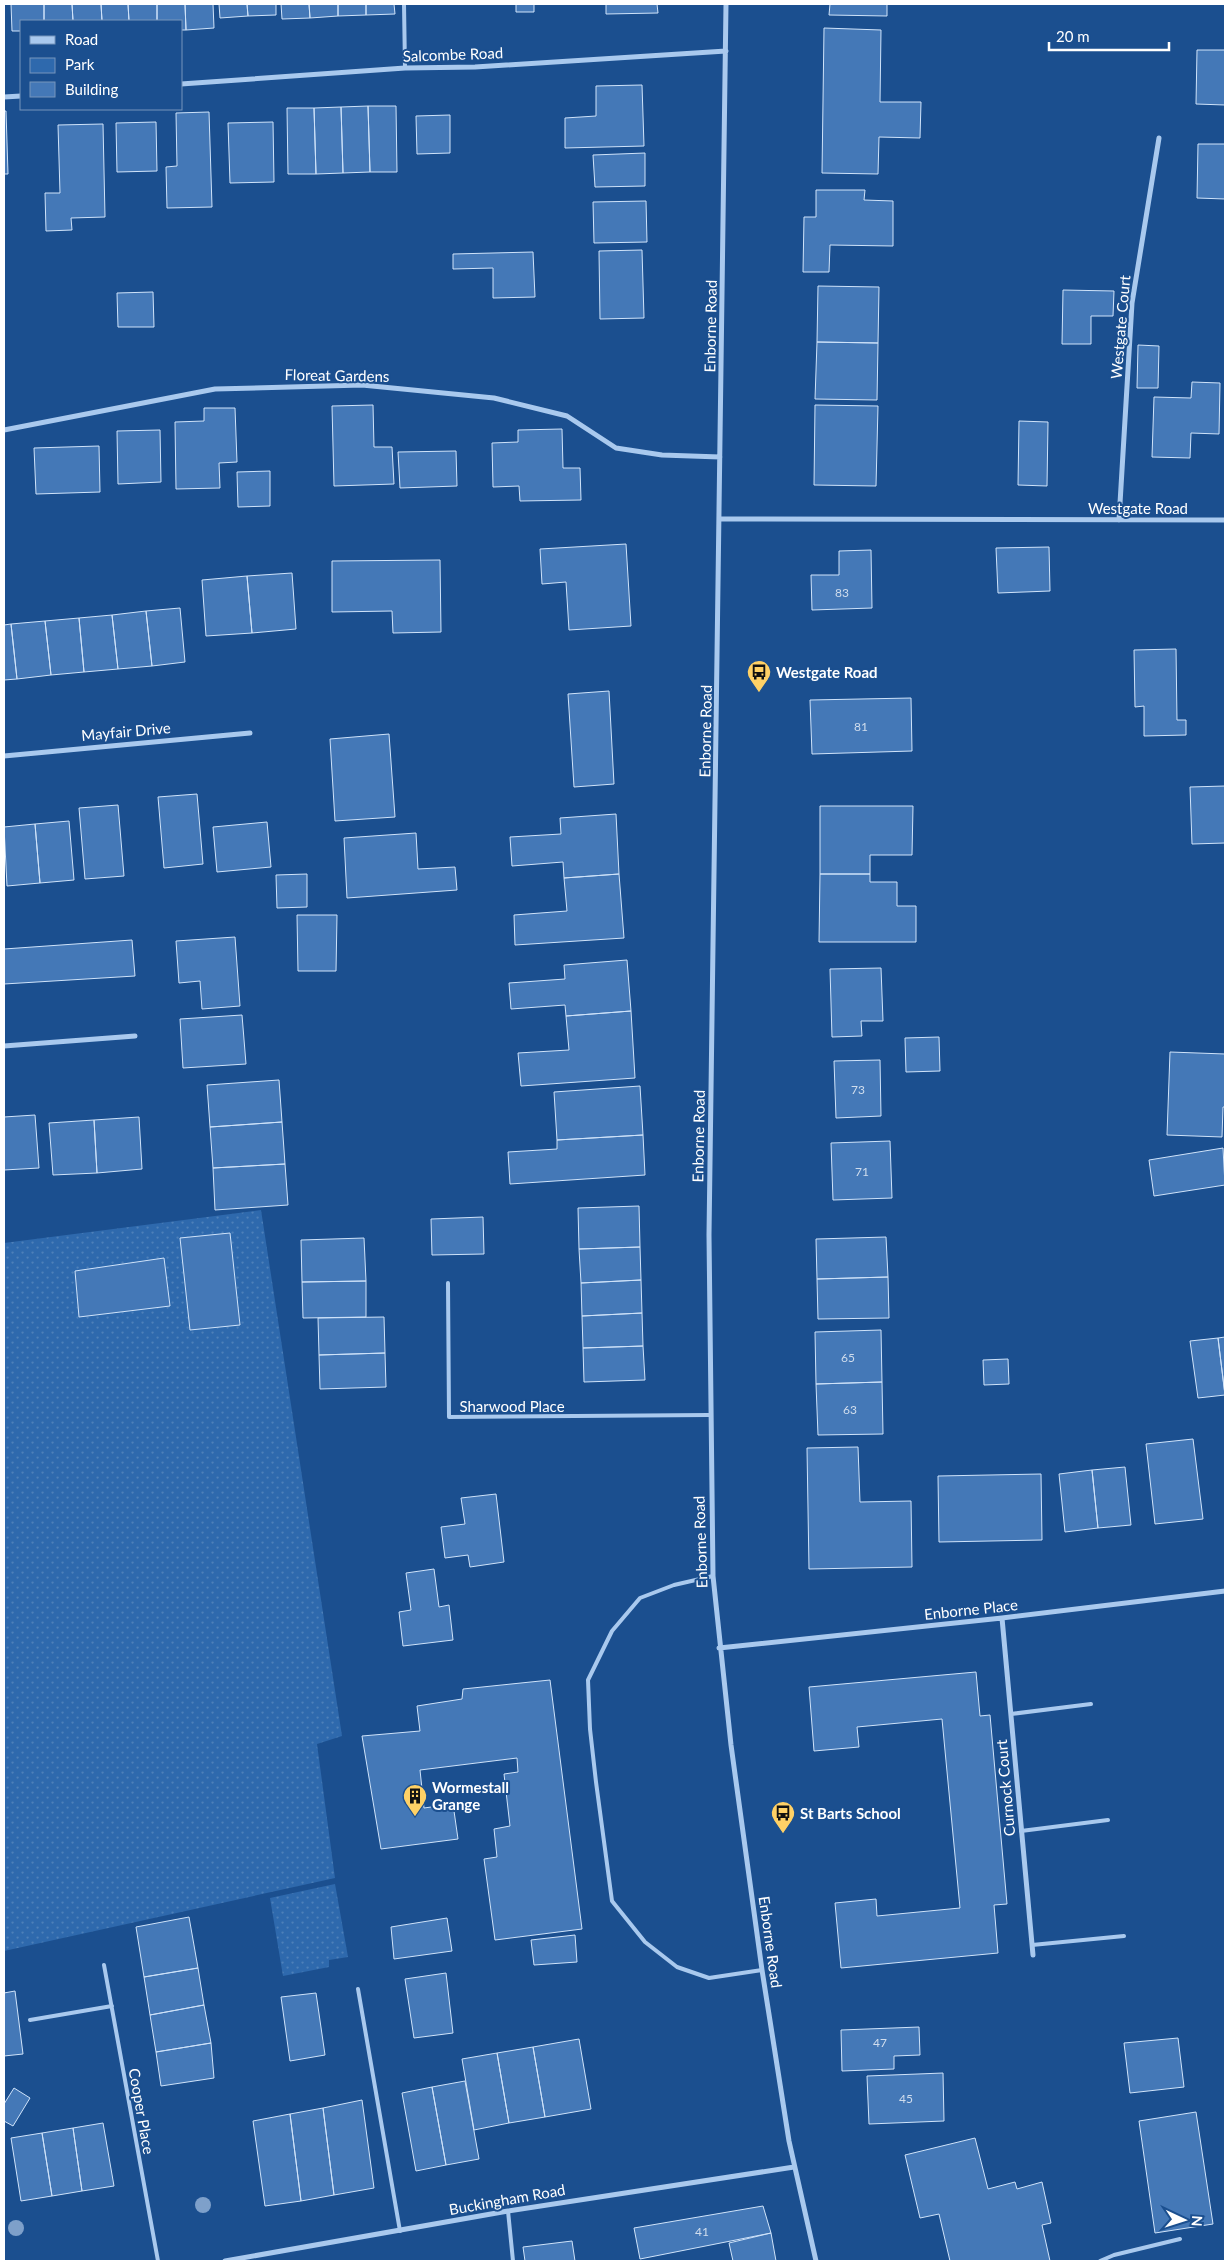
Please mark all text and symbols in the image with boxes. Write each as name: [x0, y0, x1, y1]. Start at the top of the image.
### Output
legend: [20, 20, 182, 110]
scale bar: [1049, 20, 1169, 52]
text: 20 m: [1056, 27, 1090, 45]
text: Road: [65, 30, 98, 48]
street label: Salcombe Road: [403, 43, 503, 65]
text: Park: [65, 55, 95, 73]
text: Building: [65, 80, 118, 98]
street label: Westgate Court: [1106, 274, 1134, 380]
street label: Enborne Road: [700, 280, 720, 372]
street label: Floreat Gardens: [284, 365, 390, 385]
street label: Westgate Road: [1088, 499, 1188, 517]
house number: 83: [835, 585, 849, 600]
bus stop icon: Westgate Road: [746, 659, 772, 693]
place label: Westgate Road: [776, 663, 878, 681]
street label: Enborne Road: [695, 685, 715, 777]
street label: Mayfair Drive: [81, 718, 172, 744]
house number: 81: [854, 719, 868, 734]
house number: 73: [851, 1082, 865, 1097]
street label: Enborne Road: [688, 1090, 708, 1182]
house number: 71: [855, 1164, 869, 1179]
house number: 65: [841, 1350, 855, 1365]
street label: Sharwood Place: [459, 1397, 565, 1415]
house number: 63: [843, 1402, 857, 1417]
street label: Enborne Road: [689, 1495, 711, 1589]
street label: Enborne Place: [923, 1595, 1019, 1623]
street label: Curnock Court: [992, 1738, 1018, 1837]
place label: Wormestall Grange: [432, 1778, 509, 1813]
building icon: Wormestall Grange: [402, 1783, 428, 1817]
bus stop icon: St Barts School: [770, 1800, 796, 1834]
place label: St Barts School: [800, 1804, 901, 1822]
street label: Enborne Road: [756, 1895, 786, 1989]
house number: 47: [873, 2035, 887, 2050]
street label: Cooper Place: [126, 2067, 158, 2156]
house number: 45: [899, 2091, 913, 2106]
street label: Buckingham Road: [447, 2180, 567, 2218]
north arrow: [1159, 2195, 1209, 2245]
text: N: [1189, 2215, 1206, 2227]
house number: 41: [695, 2224, 709, 2239]

